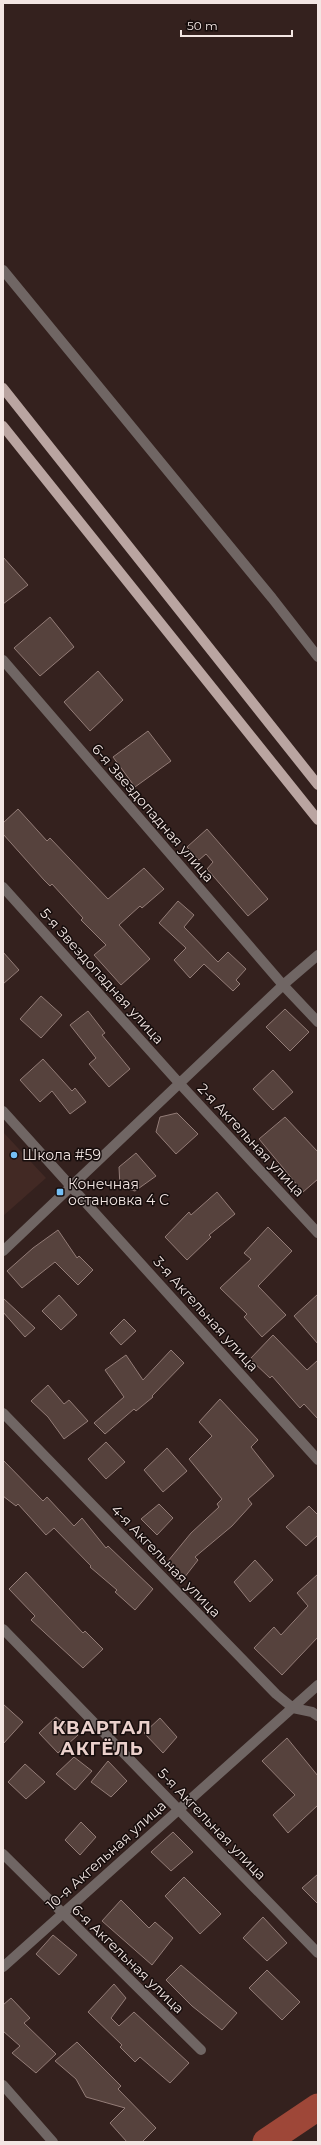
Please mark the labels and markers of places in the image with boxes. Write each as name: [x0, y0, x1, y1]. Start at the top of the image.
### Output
place label: Школа #59: [22, 1146, 101, 1164]
marker: Школа #59: [9, 1150, 19, 1160]
place label: Конечная остановка 4 С: [68, 1175, 169, 1209]
marker: Конечная остановка 4 С: [55, 1187, 65, 1197]

